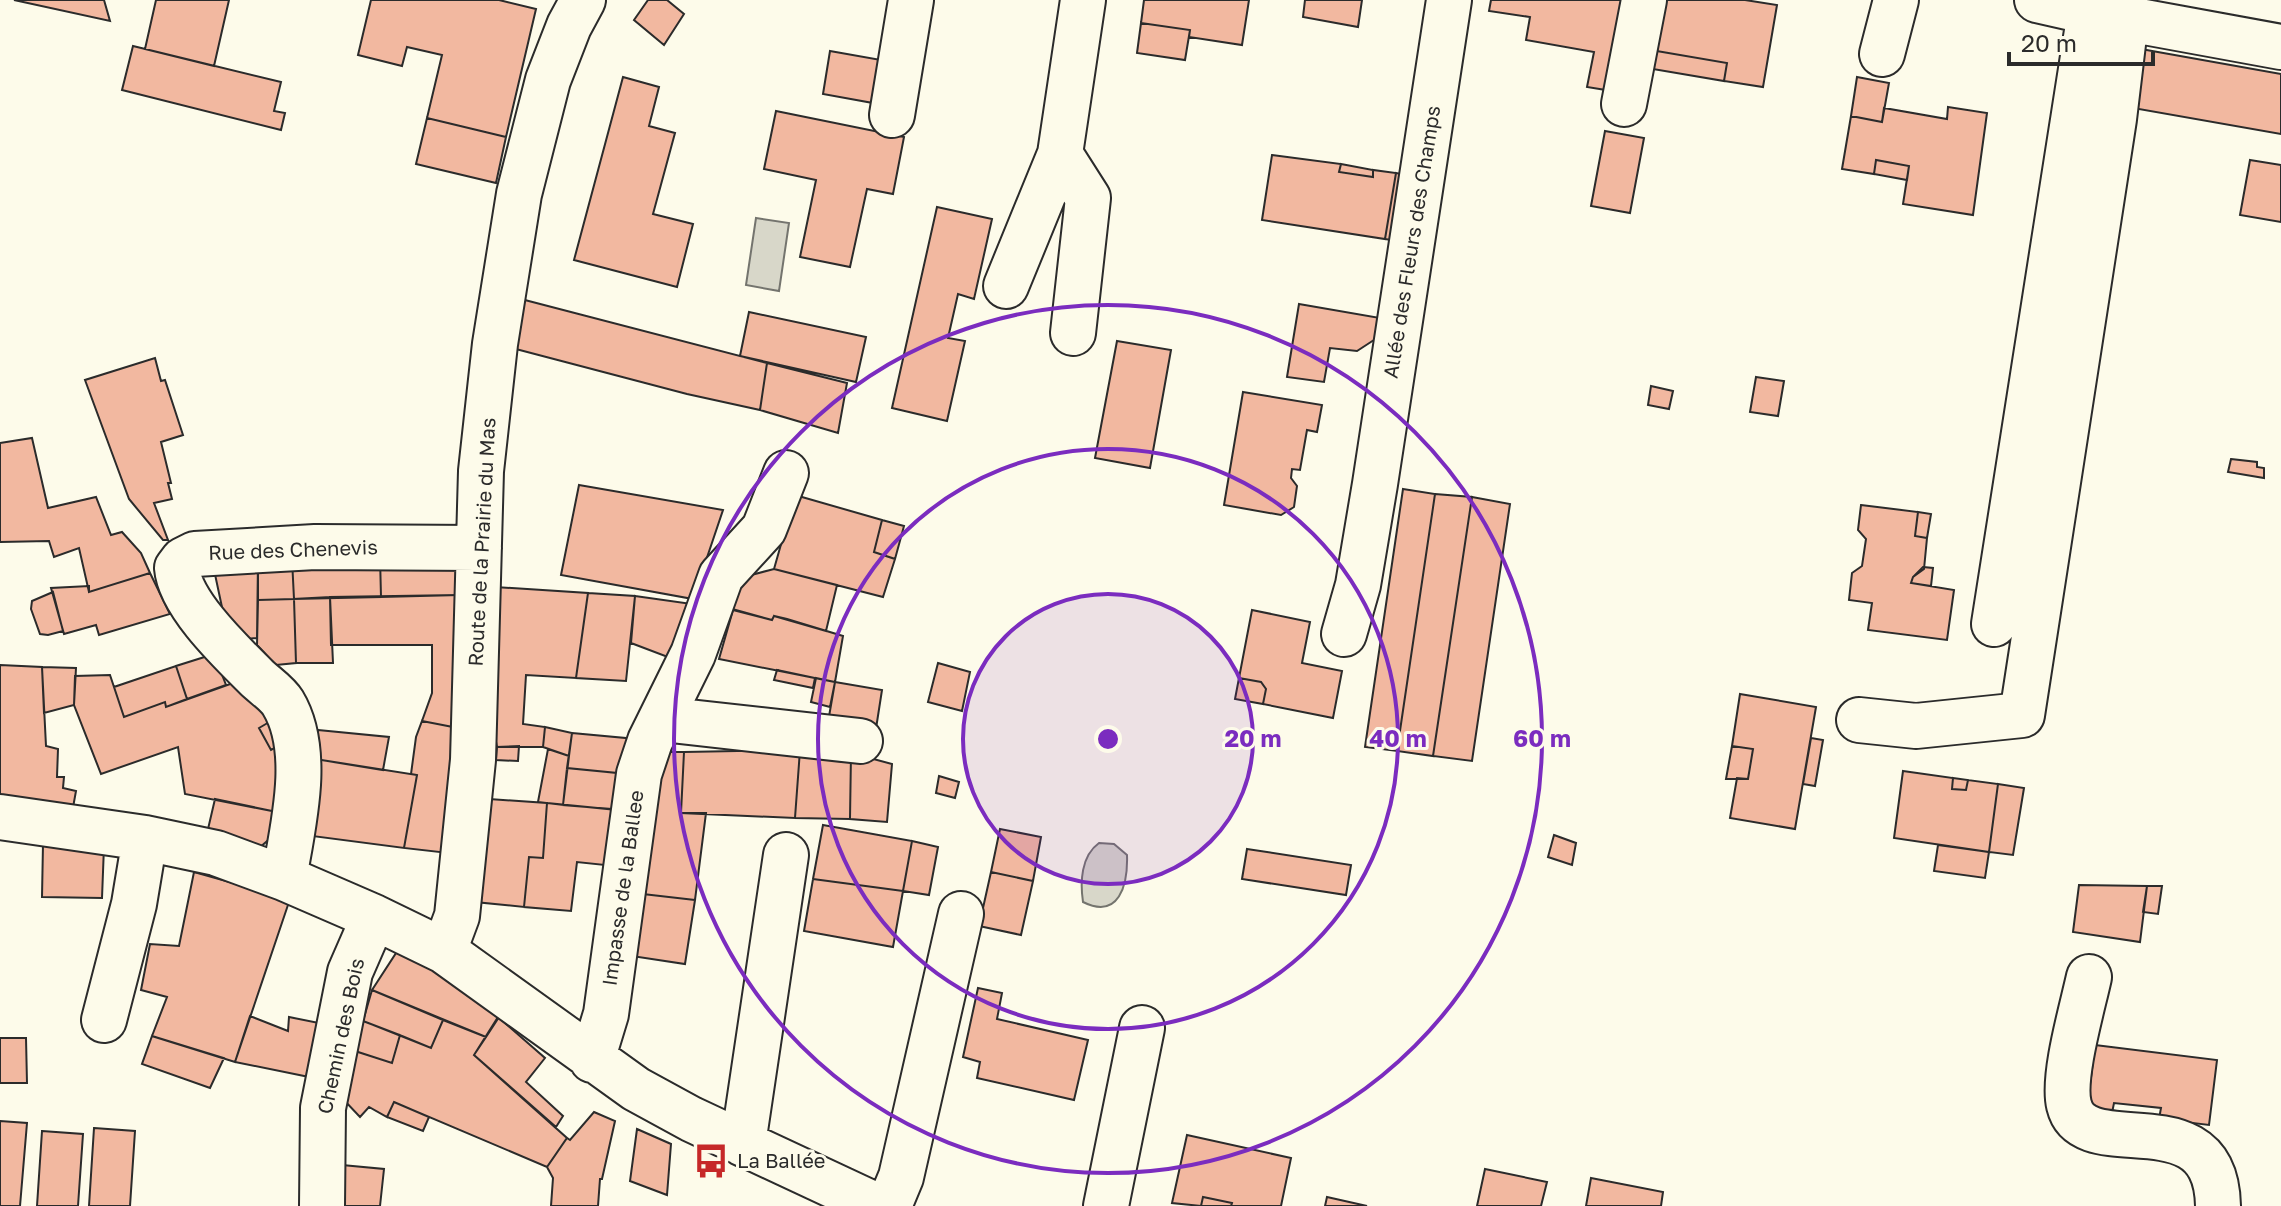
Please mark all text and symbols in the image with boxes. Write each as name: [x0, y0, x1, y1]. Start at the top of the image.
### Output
scale bar: [2009, 16, 2153, 66]
text: 20 m: [2021, 28, 2077, 57]
street label: Allée des Fleurs des Champs: [1378, 104, 1444, 380]
street label: Route de la Prairie du Mas: [462, 417, 500, 667]
street label: Rue des Chenevis: [208, 534, 378, 564]
text: 20 m: [1224, 723, 1282, 752]
text: 40 m: [1369, 723, 1427, 752]
text: 60 m: [1513, 723, 1571, 752]
centre of rings: [1094, 725, 1122, 753]
street label: Impasse de la Ballee: [596, 788, 648, 987]
street label: Chemin des Bois: [312, 956, 368, 1116]
bus stop icon: La Ballée: [692, 1142, 730, 1180]
place label: La Ballée: [737, 1148, 825, 1172]

